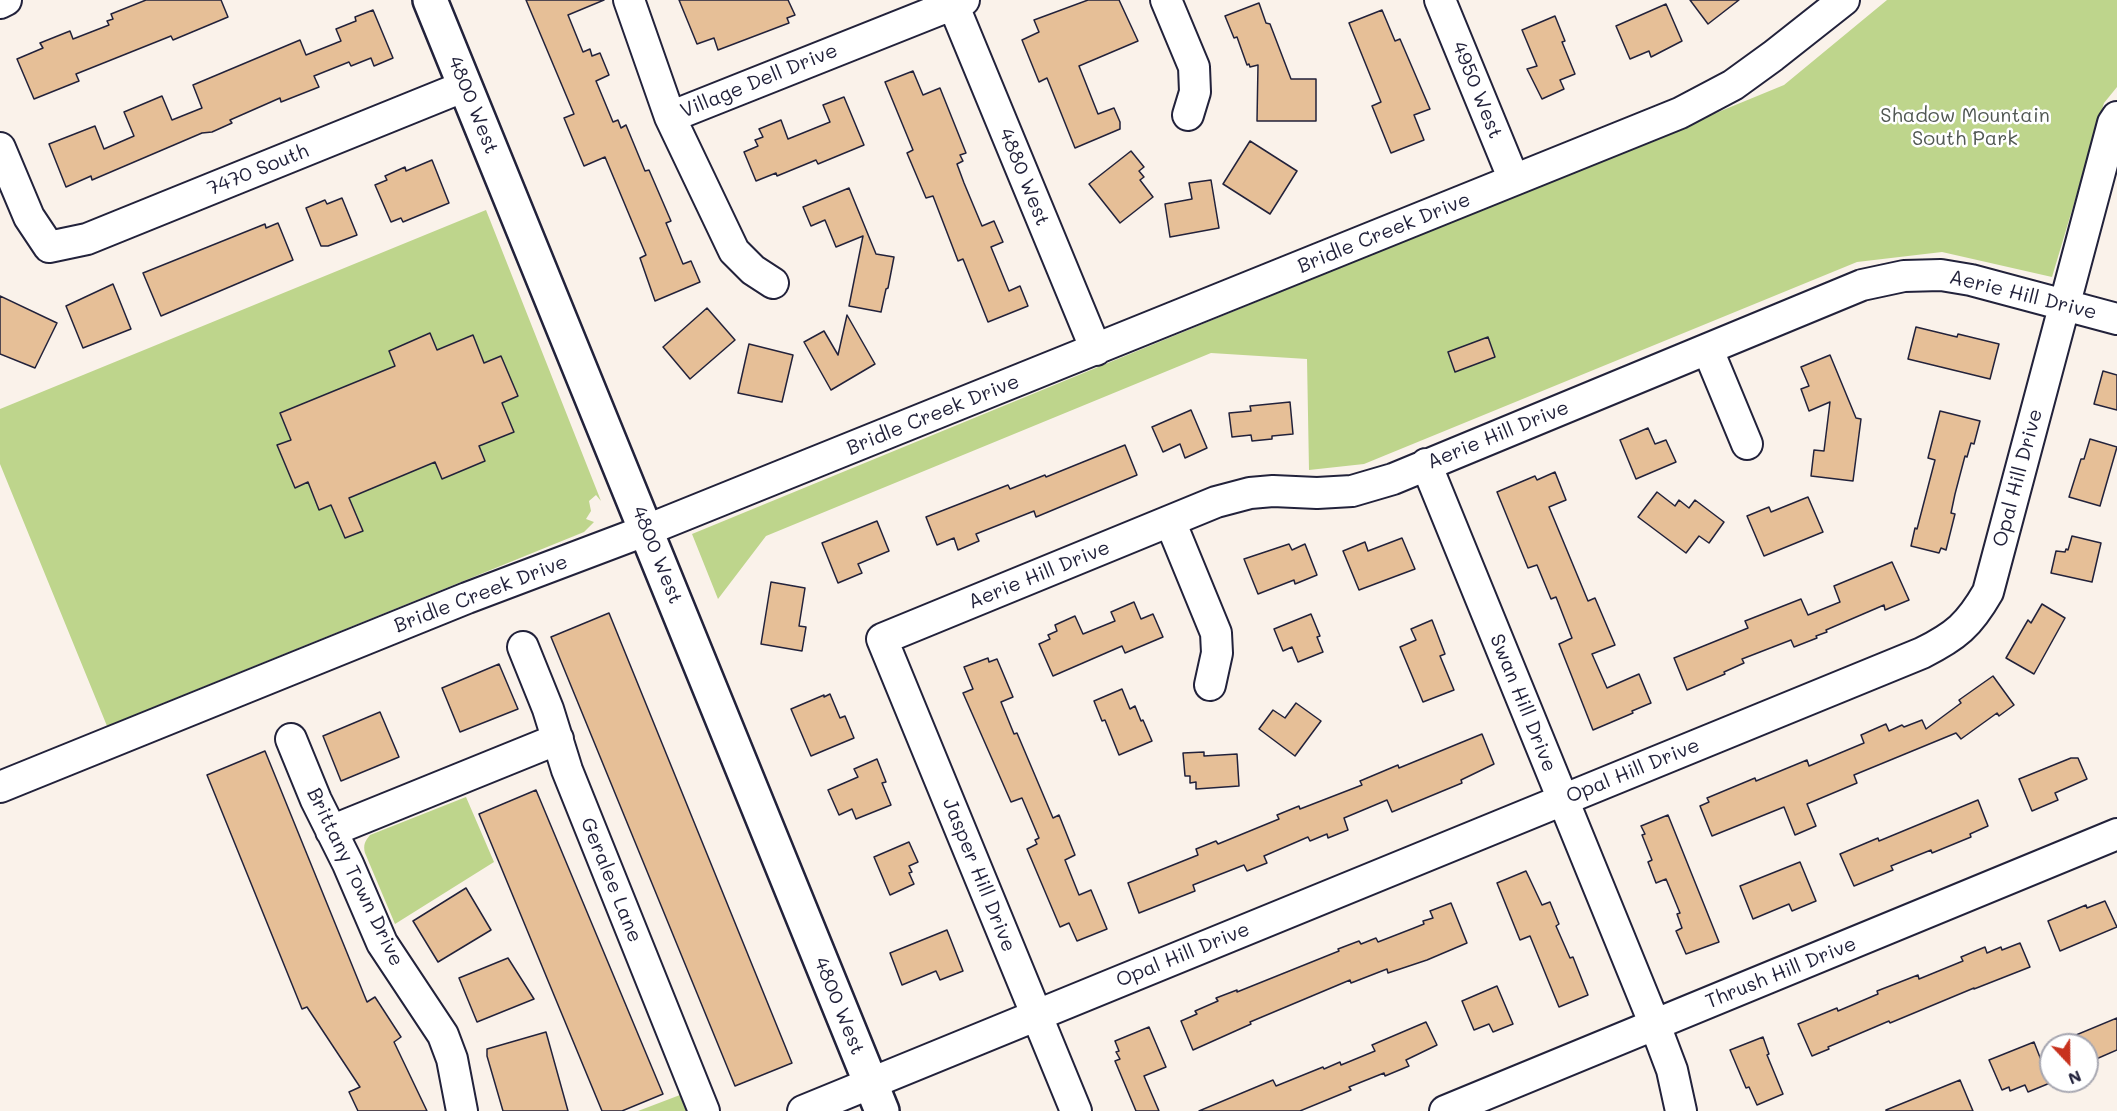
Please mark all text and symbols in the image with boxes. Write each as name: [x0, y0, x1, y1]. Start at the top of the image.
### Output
street label: 4950 West: [1447, 38, 1507, 142]
street label: Village Dell Drive: [677, 39, 841, 123]
street label: 4800 West: [443, 53, 503, 157]
park label: Shadow Mountain South Park: [1880, 104, 2050, 151]
street label: 4880 West: [994, 125, 1054, 229]
street label: 7470 South: [204, 139, 312, 201]
street label: Bridle Creek Drive: [1294, 187, 1474, 279]
street label: Aerie Hill Drive: [1947, 265, 2099, 325]
street label: Bridle Creek Drive: [843, 369, 1023, 461]
street label: Aerie Hill Drive: [1424, 396, 1572, 474]
street label: Opal Hill Drive: [1988, 406, 2048, 550]
street label: 4800 West: [627, 503, 687, 607]
street label: Aerie Hill Drive: [965, 536, 1113, 614]
street label: Bridle Creek Drive: [391, 550, 571, 638]
street label: Swan Hill Drive: [1484, 631, 1562, 775]
street label: Opal Hill Drive: [1563, 733, 1703, 809]
street label: Brittany Town Drive: [301, 784, 409, 970]
street label: Jasper Hill Drive: [937, 794, 1021, 956]
street label: Geralee Lane: [575, 814, 647, 946]
street label: Opal Hill Drive: [1113, 917, 1253, 993]
street label: Thrush Hill Drive: [1702, 932, 1860, 1014]
street label: 4800 West: [809, 954, 869, 1058]
north arrow: [2039, 1033, 2099, 1093]
text: N: [2066, 1066, 2085, 1090]

